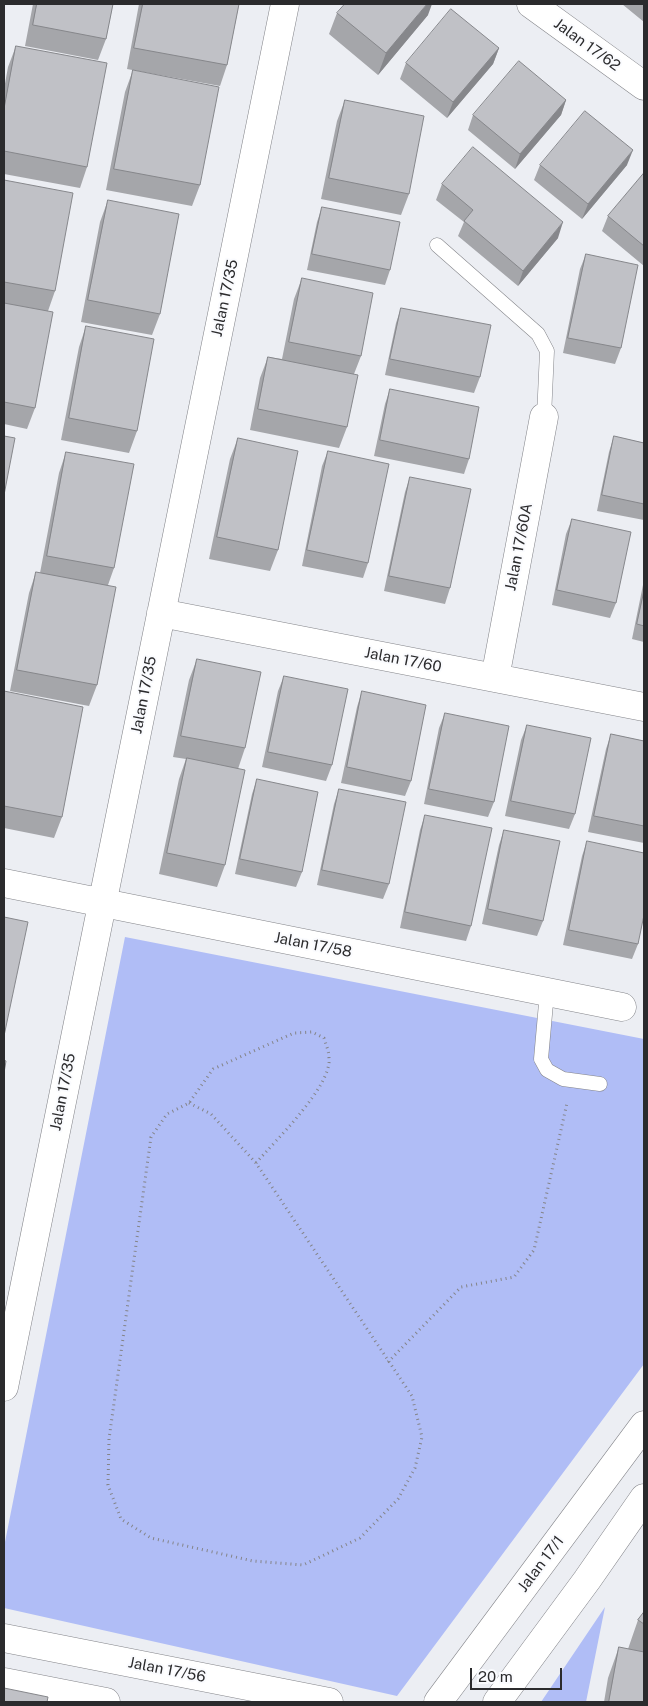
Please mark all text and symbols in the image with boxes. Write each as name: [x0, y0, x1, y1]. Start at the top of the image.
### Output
street label: Jalan 17/62: [550, 15, 624, 75]
street label: Jalan 17/35: [208, 258, 242, 338]
street label: Jalan 17/60A: [502, 502, 536, 592]
street label: Jalan 17/60: [363, 644, 443, 676]
street label: Jalan 17/35: [128, 655, 160, 735]
street label: Jalan 17/58: [273, 929, 353, 961]
street label: Jalan 17/35: [47, 1052, 79, 1132]
street label: Jalan 17/1: [514, 1532, 568, 1596]
street label: Jalan 17/56: [127, 1654, 207, 1686]
scale bar: [473, 1658, 566, 1690]
text: 20 m: [478, 1668, 513, 1685]

